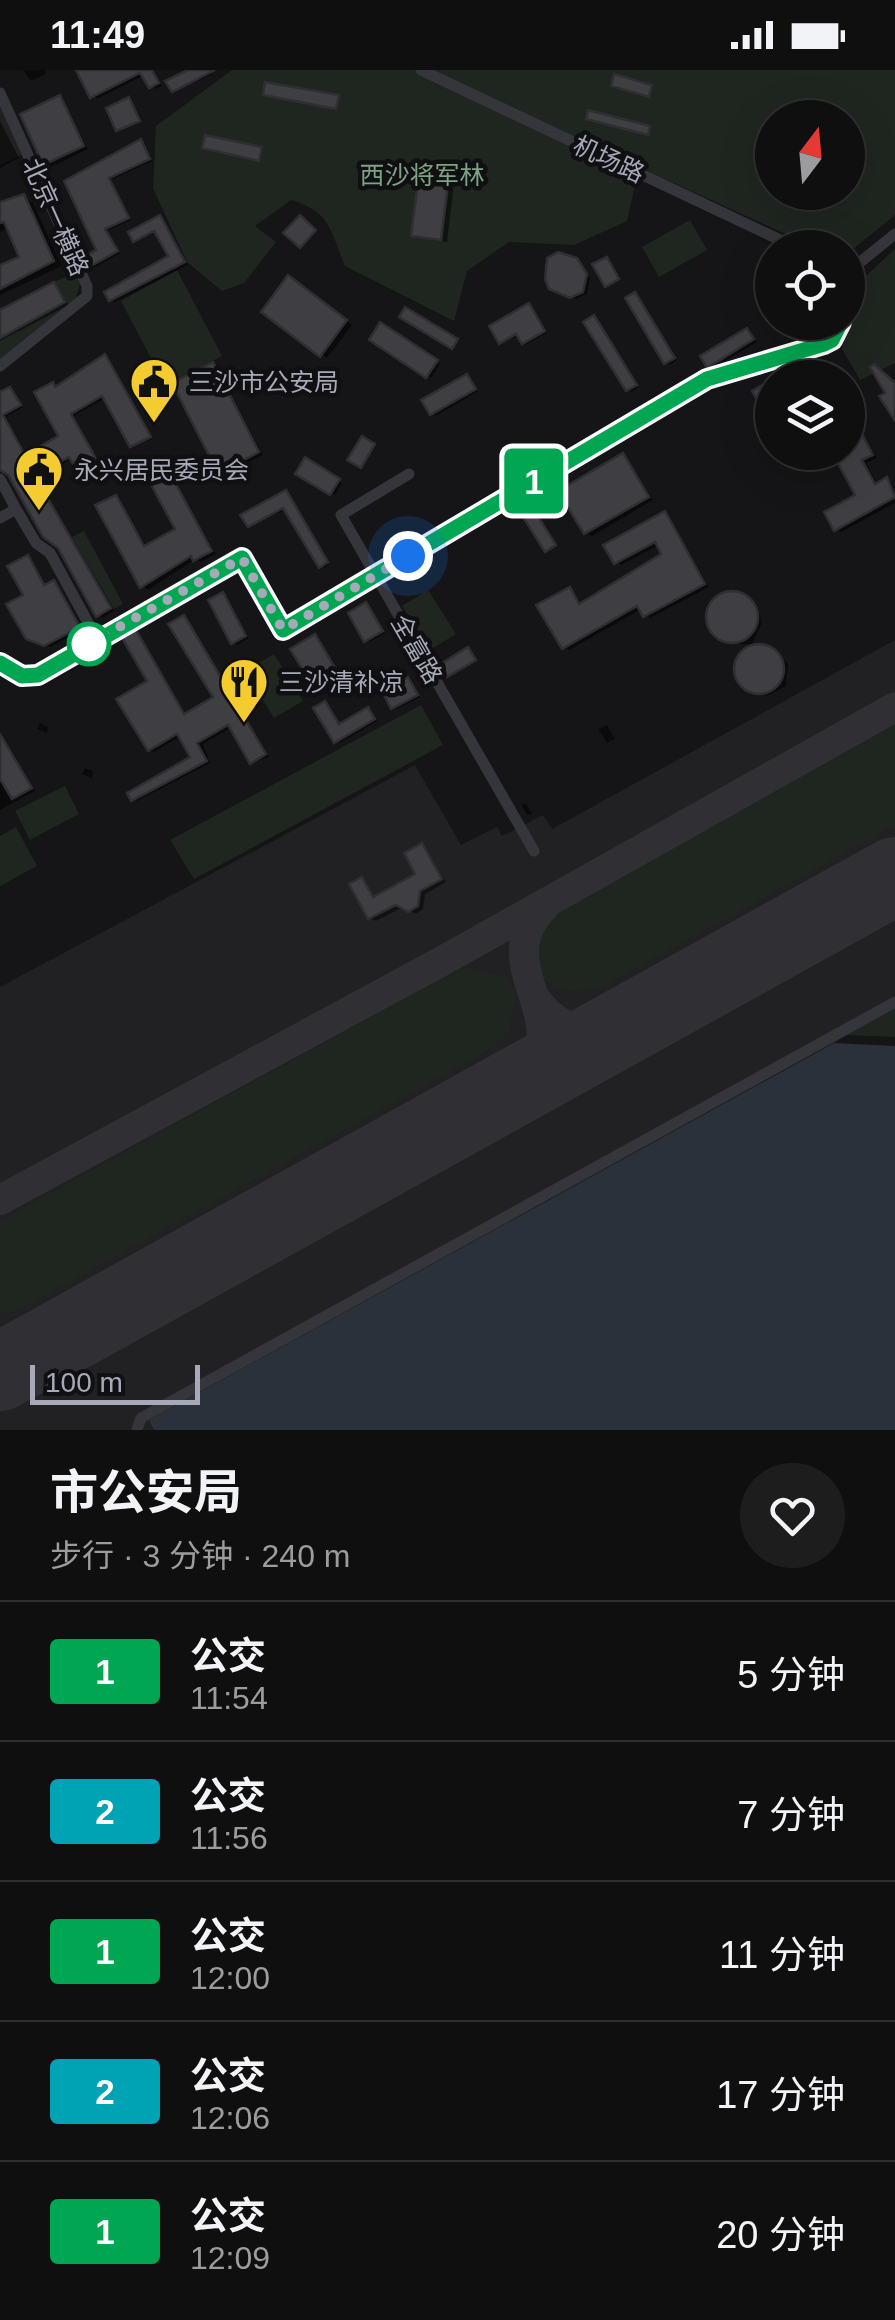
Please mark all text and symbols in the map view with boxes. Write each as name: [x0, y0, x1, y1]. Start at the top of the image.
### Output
text: 11:49: [50, 14, 145, 56]
north arrow: [755, 100, 865, 210]
map controls: [755, 100, 865, 470]
street label: 机场路: [569, 130, 649, 188]
street label: 北京一横路: [18, 154, 94, 280]
park label: 西沙将军林: [359, 161, 485, 189]
button: locate: [755, 230, 865, 340]
public building icon: 三沙市公安局: [128, 356, 180, 424]
button: layers: [755, 360, 865, 470]
place label: 三沙市公安局: [189, 368, 339, 396]
public building icon: 永兴居民委员会: [13, 444, 65, 512]
line badge: 1: [502, 448, 566, 514]
place label: 永兴居民委员会: [74, 456, 249, 484]
text: 1: [524, 462, 544, 501]
your location: [383, 531, 433, 581]
street label: 全富路: [386, 610, 448, 688]
unlabelled marker: [68, 623, 110, 665]
restaurant icon: 三沙清补凉: [218, 656, 270, 724]
place label: 三沙清补凉: [279, 668, 404, 696]
scale bar: [30, 1360, 200, 1404]
text: 100 m: [45, 1367, 123, 1398]
button: heart: [740, 1463, 845, 1568]
text: 市公安局: [50, 1466, 242, 1519]
text: 步行 · 3 分钟 · 240 m: [50, 1538, 351, 1574]
text: 公交: [190, 1635, 266, 1677]
text: 1: [95, 1652, 115, 1691]
text: 5 分钟: [737, 1654, 845, 1696]
text: 11:54: [190, 1680, 268, 1716]
text: 公交: [190, 1775, 266, 1817]
text: 2: [95, 1792, 115, 1831]
text: 7 分钟: [737, 1794, 845, 1836]
text: 11:56: [190, 1820, 268, 1856]
text: 公交: [190, 1915, 266, 1957]
text: 1: [95, 1932, 115, 1971]
text: 11 分钟: [719, 1934, 845, 1976]
text: 12:00: [190, 1960, 270, 1996]
text: 公交: [190, 2055, 266, 2097]
text: 2: [95, 2072, 115, 2111]
text: 17 分钟: [716, 2074, 845, 2116]
text: 12:06: [190, 2100, 270, 2136]
text: 公交: [190, 2195, 266, 2237]
text: 1: [95, 2212, 115, 2251]
text: 20 分钟: [716, 2214, 845, 2256]
text: 12:09: [190, 2240, 270, 2276]

